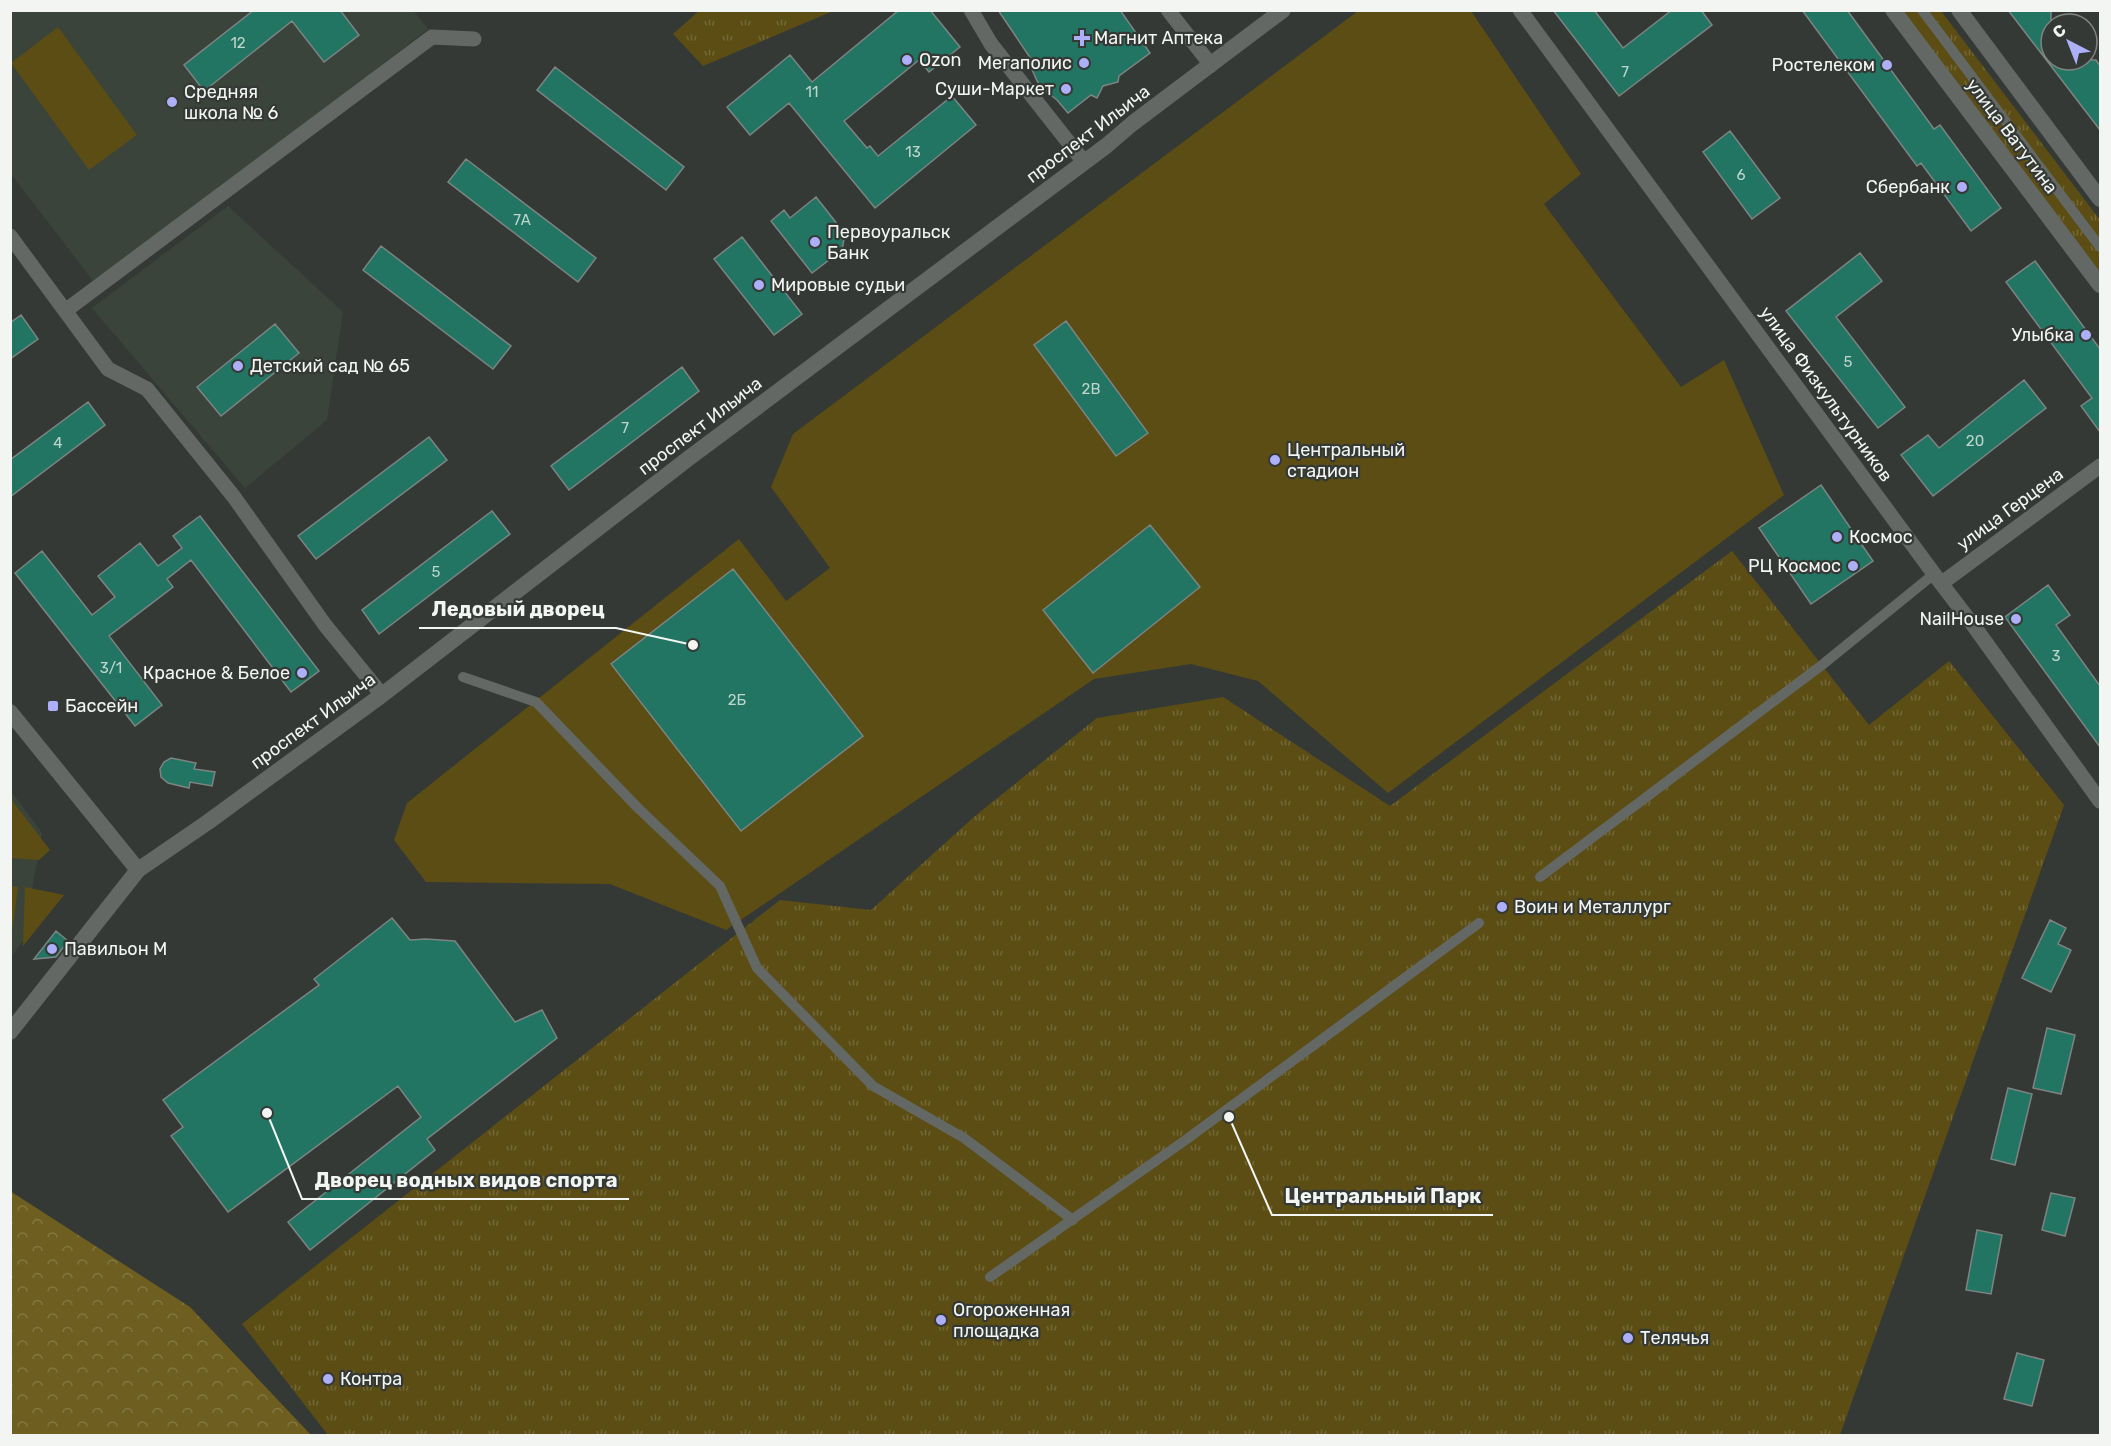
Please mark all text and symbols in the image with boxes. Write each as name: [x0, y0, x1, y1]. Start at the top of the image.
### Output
north arrow: [2039, 12, 2099, 72]
text: С: [2049, 20, 2070, 42]
place label: Магнит Аптека: [1094, 27, 1223, 49]
marker: Магнит Аптека: [1075, 31, 1089, 45]
house number: 12: [230, 34, 246, 52]
place label: Ozon: [919, 49, 961, 71]
place label: Мегаполис: [978, 52, 1072, 74]
marker: Ozon: [900, 53, 914, 67]
place label: Ростелеком: [1772, 54, 1875, 76]
marker: Мегаполис: [1077, 56, 1091, 70]
marker: Ростелеком: [1880, 58, 1894, 72]
house number: 7: [1621, 63, 1629, 81]
street label: улица Ватутина: [1962, 74, 2062, 198]
place label: Суши-Маркет: [935, 78, 1054, 100]
street label: проспект Ильича: [1022, 80, 1154, 188]
place label: Средняя школа № 6: [184, 81, 279, 124]
marker: Суши-Маркет: [1059, 82, 1073, 96]
house number: 11: [806, 83, 818, 101]
marker: Средняя школа № 6: [165, 95, 179, 109]
house number: 13: [905, 143, 921, 161]
house number: 6: [1736, 166, 1746, 184]
place label: Сбербанк: [1866, 176, 1950, 198]
marker: Сбербанк: [1955, 180, 1969, 194]
house number: 7А: [513, 211, 531, 229]
place label: Первоуральск Банк: [827, 221, 951, 264]
marker: Первоуральск Банк: [808, 235, 822, 249]
place label: Мировые судьи: [771, 274, 905, 296]
marker: Мировые судьи: [752, 278, 766, 292]
street label: улица Физкультурников: [1755, 302, 1897, 486]
place label: Улыбка: [2012, 324, 2074, 346]
marker: Улыбка: [2079, 328, 2093, 342]
house number: 5: [1844, 353, 1853, 371]
place label: Детский сад № 65: [250, 355, 410, 377]
marker: Детский сад № 65: [231, 359, 245, 373]
street label: проспект Ильича: [634, 372, 766, 480]
house number: 2В: [1082, 380, 1100, 398]
house number: 7: [621, 419, 629, 437]
house number: 20: [1966, 432, 1984, 450]
house number: 4: [53, 434, 63, 452]
place label: Центральный стадион: [1287, 439, 1405, 482]
marker: Центральный стадион: [1268, 453, 1282, 467]
street label: улица Герцена: [1952, 463, 2068, 555]
place label: Космос: [1849, 526, 1913, 548]
marker: Космос: [1830, 530, 1844, 544]
place label: РЦ Космос: [1748, 555, 1841, 577]
marker: РЦ Космос: [1846, 559, 1860, 573]
house number: 5: [432, 563, 441, 581]
callout: Ледовый дворец: [419, 590, 616, 628]
text: Ледовый дворец: [431, 597, 605, 621]
place label: NailHouse: [1920, 608, 2004, 630]
marker: NailHouse: [2009, 612, 2023, 626]
house number: 3: [2051, 647, 2061, 665]
house number: 3/1: [100, 659, 122, 677]
place label: Красное & Белое: [143, 662, 290, 684]
marker: Красное & Белое: [295, 666, 309, 680]
street label: проспект Ильича: [246, 668, 380, 774]
house number: 2Б: [728, 691, 747, 709]
place label: Бассейн: [65, 695, 138, 717]
marker: Бассейн: [46, 699, 60, 713]
place label: Воин и Металлург: [1514, 896, 1671, 918]
marker: Воин и Металлург: [1495, 900, 1509, 914]
place label: Павильон М: [64, 938, 167, 960]
marker: Павильон М: [45, 942, 59, 956]
callout: Дворец водных видов спорта: [302, 1161, 629, 1199]
text: Дворец водных видов спорта: [314, 1168, 618, 1192]
callout: Центральный Парк: [1272, 1177, 1493, 1215]
text: Центральный Парк: [1285, 1184, 1481, 1208]
place label: Огороженная площадка: [953, 1299, 1070, 1342]
marker: Огороженная площадка: [934, 1313, 948, 1327]
place label: Телячья: [1640, 1327, 1709, 1349]
marker: Телячья: [1621, 1331, 1635, 1345]
place label: Контра: [340, 1368, 402, 1390]
marker: Контра: [321, 1372, 335, 1386]

